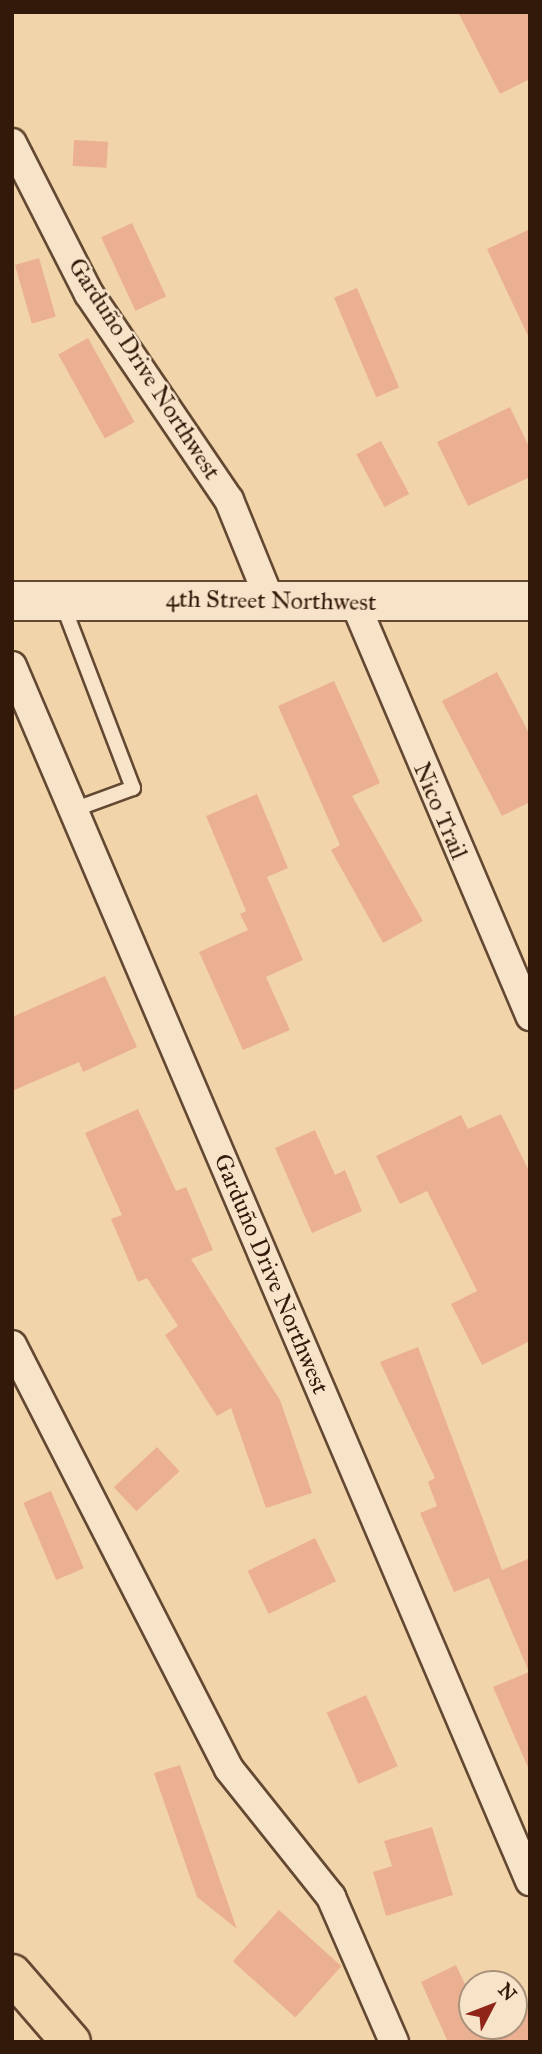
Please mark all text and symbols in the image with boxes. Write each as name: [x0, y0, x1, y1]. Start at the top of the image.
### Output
street label: Garduño Drive Northwest: [62, 253, 226, 485]
street label: 4th Street Northwest: [165, 585, 377, 617]
street label: Nico Trail: [407, 758, 473, 864]
street label: Garduño Drive Northwest: [207, 1150, 335, 1398]
north arrow: [458, 1970, 528, 2040]
text: N: [494, 1978, 521, 2006]

